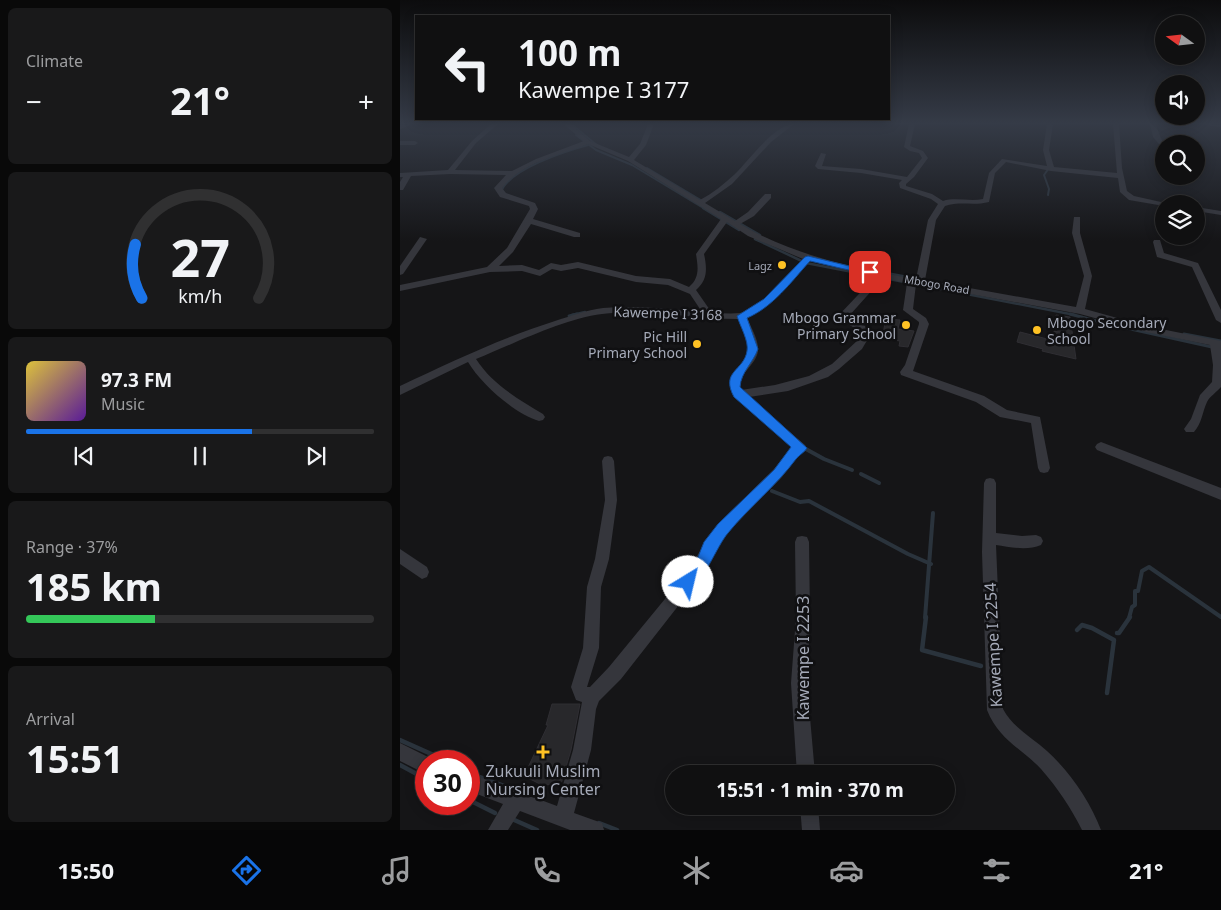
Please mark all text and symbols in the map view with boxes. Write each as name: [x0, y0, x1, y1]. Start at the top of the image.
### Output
north arrow: [1155, 15, 1205, 65]
map controls: [1155, 15, 1205, 245]
text: 100 m: [518, 29, 621, 76]
icon: left: [435, 35, 500, 100]
text: Climate: [26, 50, 83, 72]
text: 21°: [170, 74, 230, 126]
text: Kawempe I 3177: [518, 74, 689, 104]
button: sound: [1155, 75, 1205, 125]
text: −: [26, 82, 42, 120]
text: +: [358, 82, 374, 120]
button: search: [1155, 135, 1205, 185]
button: layers: [1155, 195, 1205, 245]
text: 27: [170, 221, 230, 292]
pin: [849, 251, 891, 293]
place label: Lagz: [748, 258, 772, 273]
icon: arrive: [856, 258, 884, 286]
marker: Lagz: [776, 259, 788, 271]
street label: Mbogo Road: [903, 271, 971, 297]
text: km/h: [178, 284, 222, 308]
street label: Kawempe I 3168: [613, 302, 723, 324]
place label: Mbogo Grammar Primary School: [782, 308, 896, 343]
place label: Mbogo Secondary School: [1047, 313, 1167, 348]
marker: Mbogo Grammar Primary School: [900, 319, 912, 331]
marker: Mbogo Secondary School: [1031, 324, 1043, 336]
place label: Pic Hill Primary School: [588, 327, 687, 362]
marker: Pic Hill Primary School: [691, 338, 703, 350]
text: 97.3 FM: [101, 367, 172, 393]
text: Music: [101, 393, 145, 415]
icon: previous: [70, 442, 98, 470]
icon: pause: [186, 442, 214, 470]
icon: next: [302, 442, 330, 470]
text: Range · 37%: [26, 536, 118, 558]
position arrow: [661, 555, 713, 607]
text: 185 km: [26, 560, 162, 612]
street label: Kawempe I 2254: [979, 582, 1007, 708]
street label: Kawempe I 2253: [792, 596, 814, 720]
text: Arrival: [26, 708, 75, 730]
text: 15:51: [26, 732, 124, 784]
marker: Zukuuli Muslim Nursing Center: [536, 745, 550, 759]
speed limit sign: 30: [415, 750, 480, 815]
place label: Zukuuli Muslim Nursing Center: [485, 760, 601, 800]
text: 15:51 · 1 min · 370 m: [716, 777, 904, 803]
icon: directions: [229, 853, 264, 888]
icon: music: [379, 853, 414, 888]
icon: phone: [529, 853, 564, 888]
icon: climate: [679, 853, 714, 888]
icon: car: [829, 853, 864, 888]
icon: filters: [979, 853, 1014, 888]
text: 15:50: [57, 855, 114, 885]
text: 21°: [1129, 855, 1163, 885]

